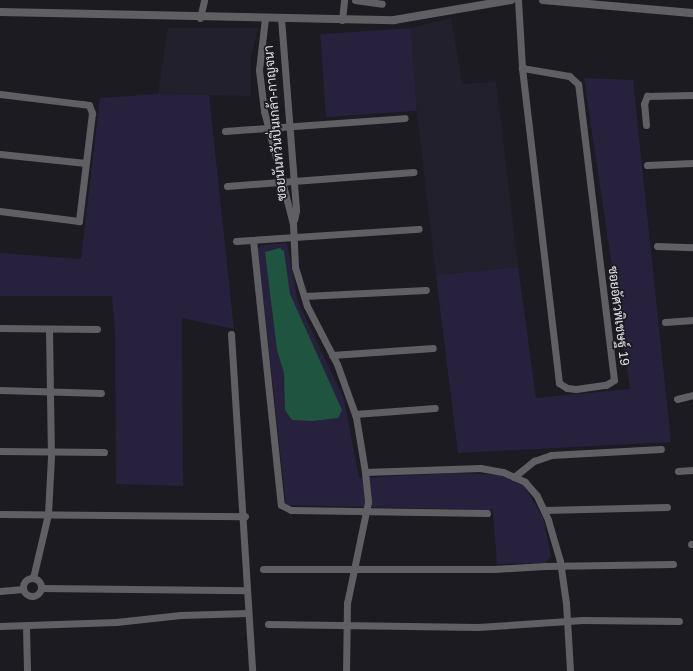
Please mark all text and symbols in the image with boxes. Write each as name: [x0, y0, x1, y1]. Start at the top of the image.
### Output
street label: ซอยนันทวันปิ่นเกล้า-กาญจนา: [261, 45, 291, 201]
street label: ซอยอัศวพิเชษฐ์ 19: [604, 265, 632, 367]

